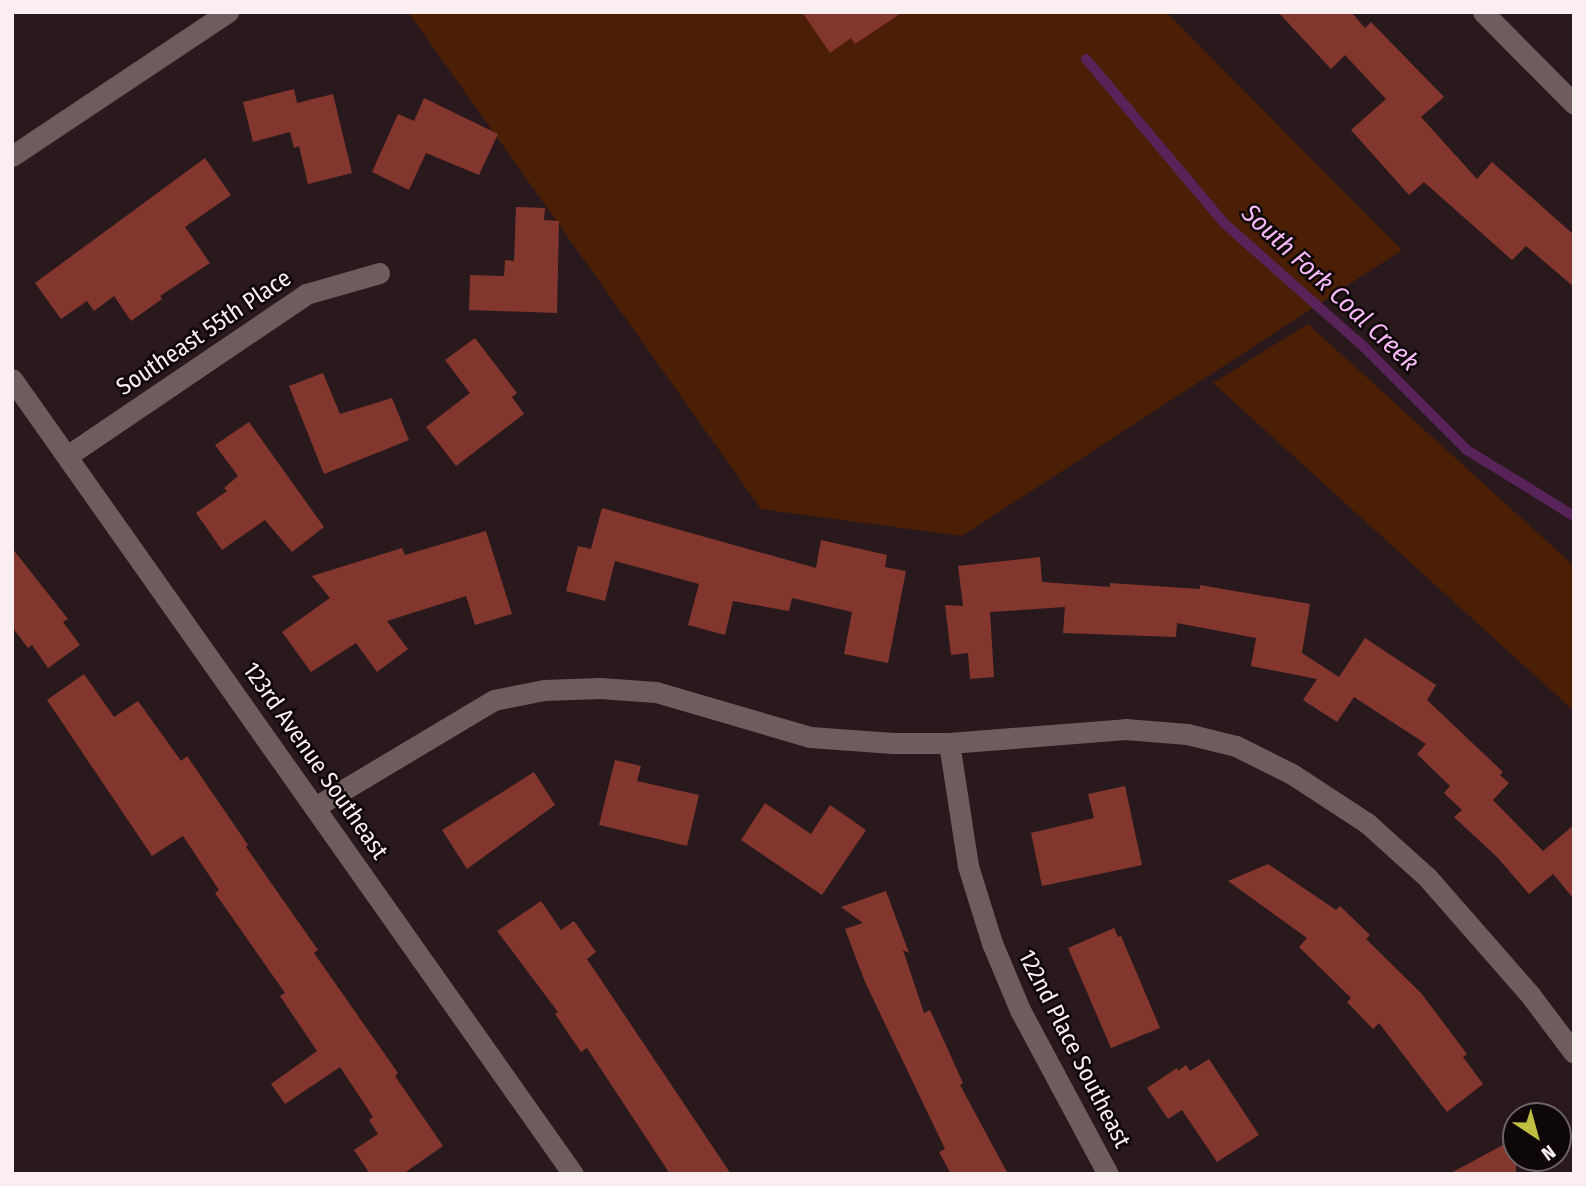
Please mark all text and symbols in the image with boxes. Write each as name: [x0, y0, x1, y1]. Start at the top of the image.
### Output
water label: South Fork Coal Creek: [1235, 198, 1425, 378]
street label: Southeast 55th Place: [111, 264, 297, 402]
street label: 123rd Avenue Southeast: [236, 657, 394, 865]
street label: 122nd Place Southeast: [1012, 945, 1136, 1153]
north arrow: [1502, 1102, 1572, 1172]
text: N: [1537, 1140, 1560, 1165]

